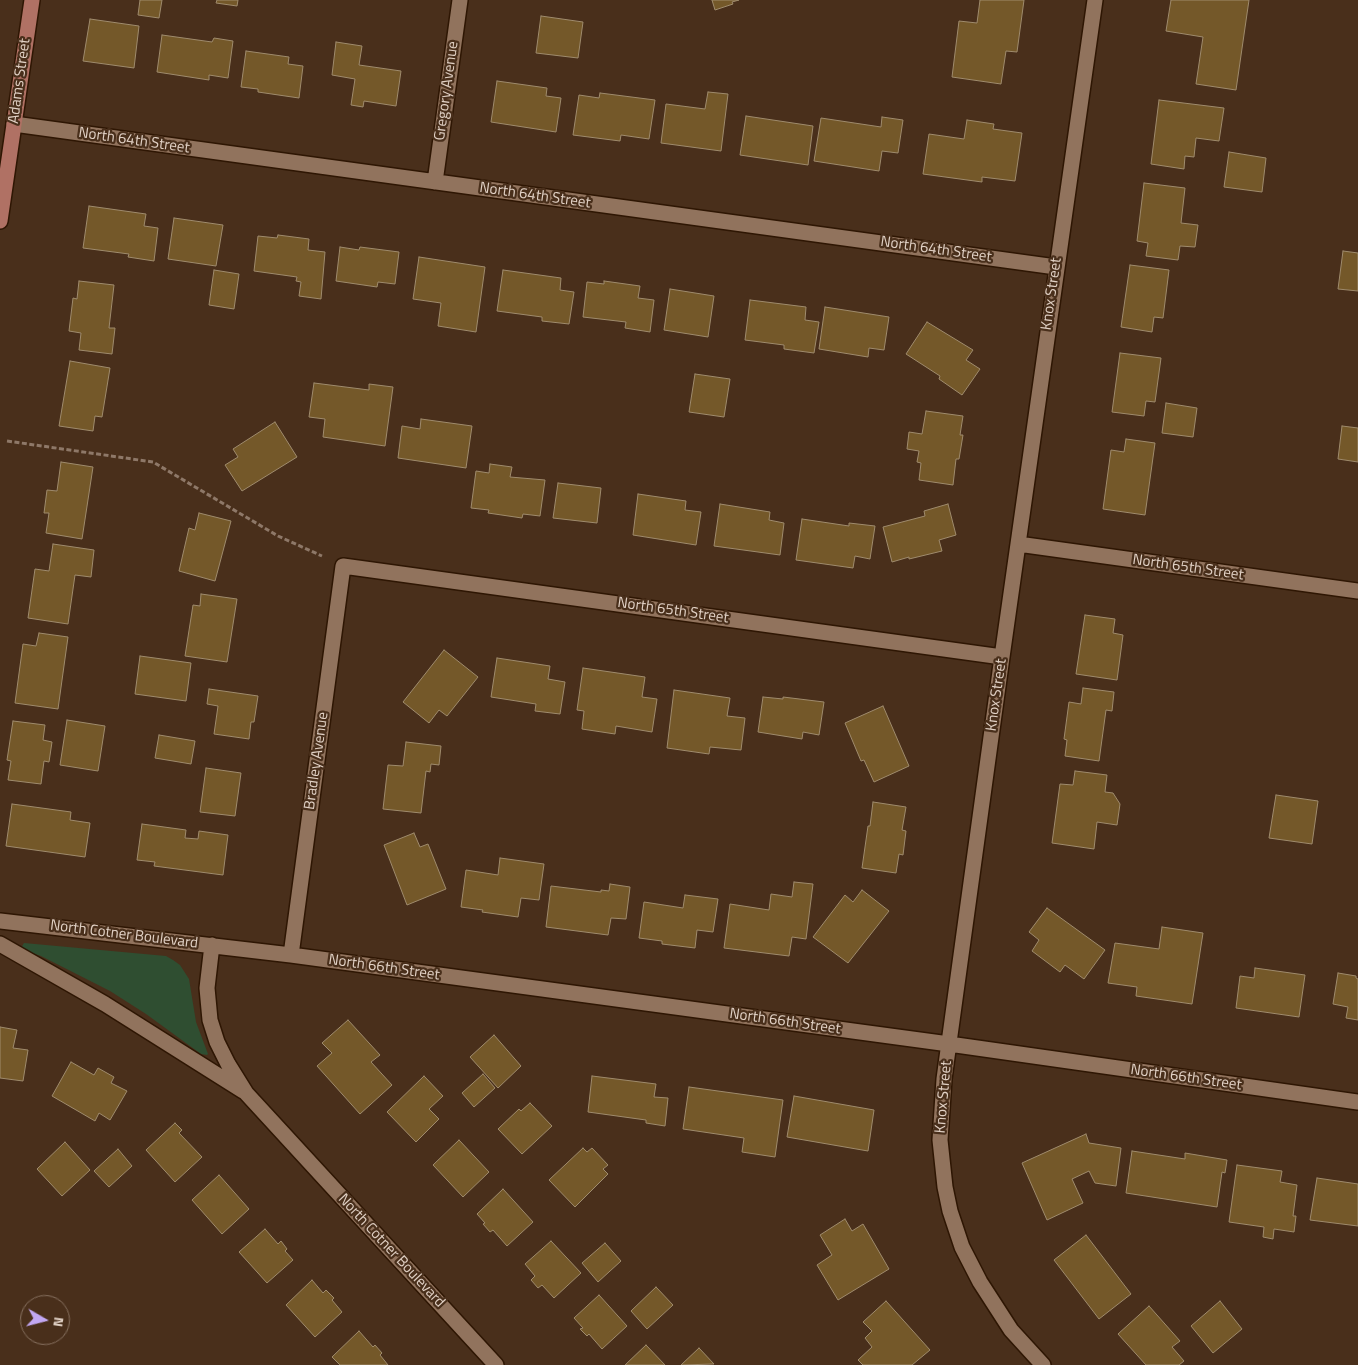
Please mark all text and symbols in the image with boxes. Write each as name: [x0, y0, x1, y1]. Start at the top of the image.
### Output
street label: Adams Street: [5, 37, 35, 125]
street label: Gregory Avenue: [431, 40, 463, 142]
street label: North 64th Street: [77, 124, 191, 158]
street label: North 64th Street: [478, 179, 592, 213]
street label: North 64th Street: [879, 233, 993, 267]
street label: Knox Street: [1038, 257, 1066, 331]
street label: North 65th Street: [1131, 551, 1245, 585]
street label: North 65th Street: [616, 594, 730, 628]
street label: Knox Street: [983, 658, 1011, 732]
street label: Bradley Avenue: [301, 711, 333, 811]
street label: North Cotner Boulevard: [49, 917, 199, 953]
street label: North 66th Street: [327, 951, 441, 985]
street label: North 66th Street: [728, 1005, 842, 1039]
street label: Knox Street: [932, 1060, 956, 1134]
street label: North 66th Street: [1129, 1061, 1243, 1095]
street label: North Cotner Boulevard: [334, 1191, 448, 1311]
north arrow: [20, 1295, 70, 1345]
text: N: [48, 1316, 70, 1328]

